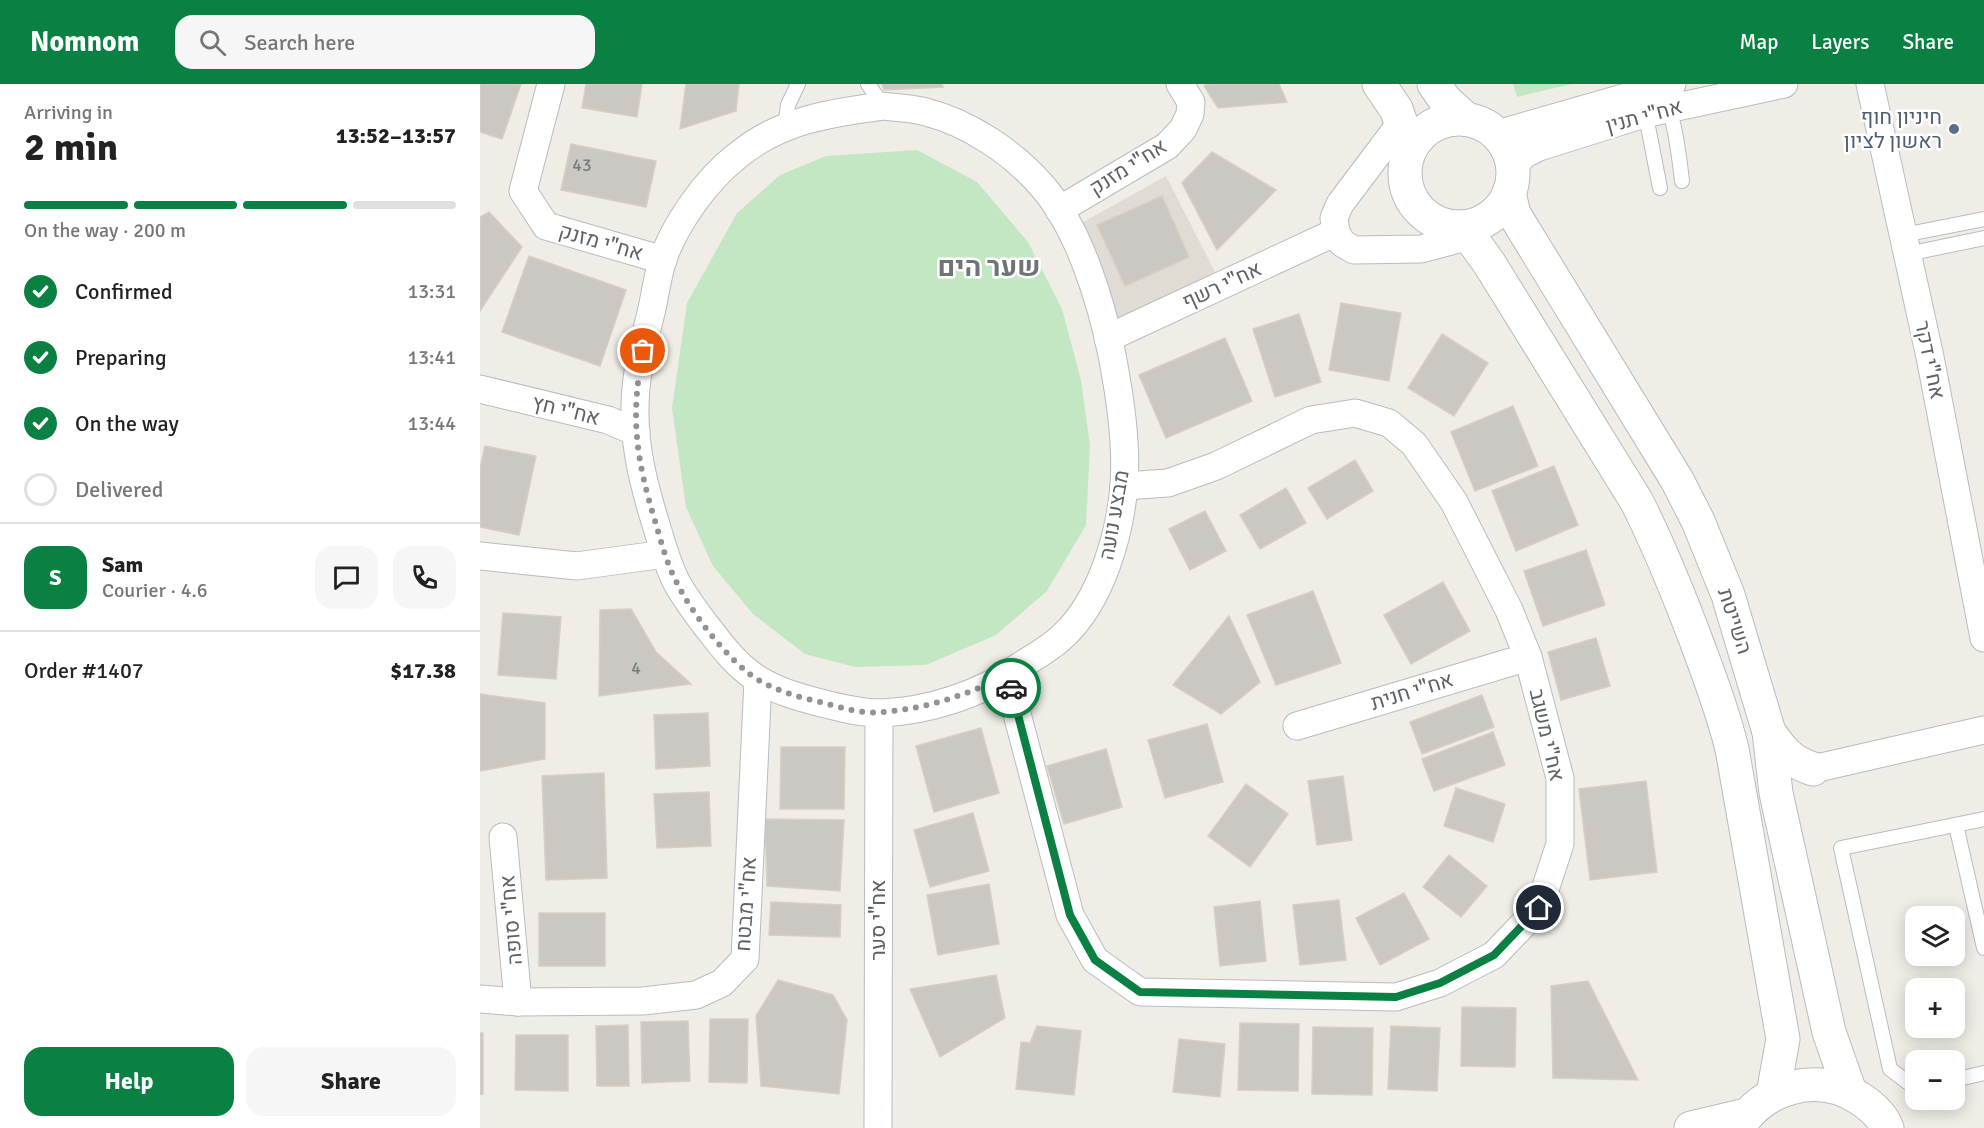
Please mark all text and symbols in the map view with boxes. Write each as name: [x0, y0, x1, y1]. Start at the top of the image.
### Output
search box: [175, 15, 595, 69]
text: Nomnom: [30, 25, 139, 59]
icon: search: [196, 26, 229, 59]
text: Search here: [244, 29, 355, 56]
text: Map: [1740, 29, 1778, 55]
text: Layers: [1811, 29, 1869, 55]
text: Share: [1902, 29, 1954, 55]
street label: אח"י תנין: [1603, 93, 1685, 139]
text: Arriving in: [24, 100, 113, 125]
place label: חיניון חוף ראשון לציון: [1844, 104, 1942, 154]
text: 13:52–13:57: [336, 122, 456, 149]
marker: חיניון חוף ראשון לציון: [1947, 122, 1961, 136]
text: 2 min: [24, 123, 118, 171]
street label: אח"י מזנק: [1084, 133, 1172, 201]
house number: 43: [572, 154, 592, 176]
text: On the way · 200 m: [24, 218, 186, 243]
street label: אח"י מזנק: [556, 218, 646, 266]
district label: שער הים: [938, 251, 1041, 284]
street label: אח"י רשף: [1178, 255, 1266, 315]
icon: check: [24, 275, 57, 308]
text: Confirmed: [75, 278, 173, 305]
text: 13:31: [407, 279, 456, 304]
street label: אח"י דקר: [1909, 318, 1951, 402]
pin: [617, 325, 668, 376]
icon: bag: [626, 334, 659, 367]
icon: check: [24, 341, 57, 374]
text: Preparing: [75, 344, 167, 371]
text: 13:41: [407, 345, 456, 370]
street label: אח"י חץ: [529, 389, 603, 431]
icon: check: [24, 407, 57, 440]
text: On the way: [75, 410, 179, 437]
text: 13:44: [407, 411, 456, 436]
street label: מבצע נועה: [1093, 468, 1135, 562]
text: Delivered: [75, 476, 163, 503]
button: chat: [315, 546, 378, 609]
button: phone: [393, 546, 456, 609]
text: Sam: [102, 551, 143, 578]
text: S: [49, 564, 62, 591]
text: Courier · 4.6: [102, 578, 208, 603]
street label: השייטת: [1712, 585, 1758, 657]
text: Order #1407: [24, 657, 144, 684]
text: $17.38: [390, 657, 456, 684]
house number: 4: [631, 657, 641, 679]
courier: [981, 658, 1041, 718]
street label: אח"י חנית: [1368, 666, 1456, 716]
icon: car: [995, 672, 1028, 705]
street label: אח"י משגב: [1524, 686, 1570, 784]
street label: אח"י מבטח: [730, 856, 762, 952]
street label: אח"י סופה: [494, 874, 528, 966]
street label: אח"י סער: [865, 879, 891, 961]
pin: [1513, 882, 1564, 933]
icon: home: [1522, 891, 1555, 924]
map controls: [1905, 906, 1965, 1110]
button: layers: [1905, 906, 1965, 966]
button: +: [1905, 978, 1965, 1038]
button: Help: [24, 1047, 234, 1116]
button: Share: [246, 1047, 456, 1116]
button: −: [1905, 1050, 1965, 1110]

